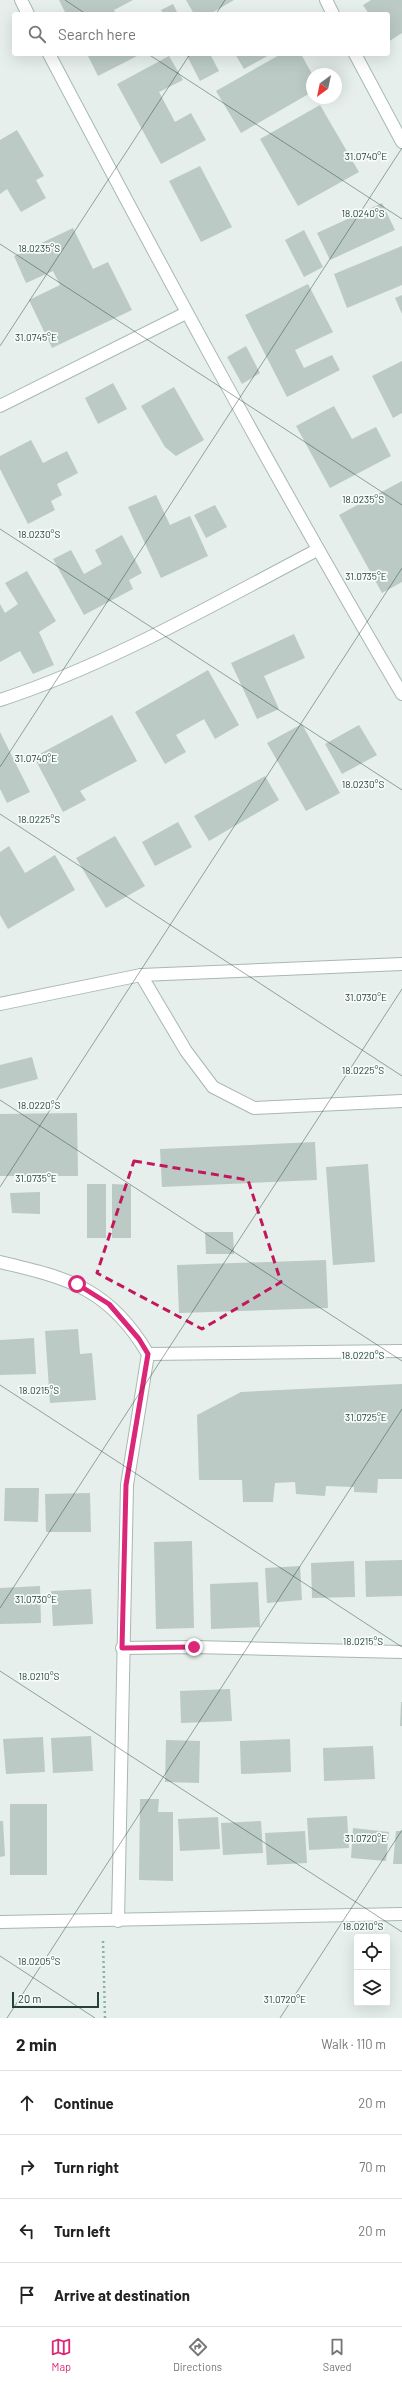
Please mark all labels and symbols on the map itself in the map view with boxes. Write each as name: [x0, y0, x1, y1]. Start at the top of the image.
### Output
north arrow: [306, 68, 342, 104]
text: 31.0740°E: [345, 150, 387, 162]
text: 18.0240°S: [342, 207, 385, 219]
text: 18.0235°S: [18, 242, 60, 254]
text: 31.0745°E: [15, 331, 57, 343]
text: 18.0235°S: [342, 493, 384, 505]
text: 18.0230°S: [18, 528, 60, 540]
text: 31.0735°E: [345, 570, 387, 582]
text: 31.0740°E: [15, 752, 57, 764]
text: 18.0230°S: [342, 778, 384, 790]
text: 18.0225°S: [18, 813, 60, 825]
text: 31.0730°E: [345, 991, 387, 1003]
text: 18.0225°S: [342, 1064, 384, 1076]
text: 18.0220°S: [18, 1099, 61, 1111]
text: 31.0735°E: [15, 1172, 57, 1184]
route start: [68, 1275, 86, 1293]
text: 18.0220°S: [342, 1349, 385, 1361]
text: 18.0215°S: [19, 1384, 59, 1396]
text: 31.0725°E: [345, 1411, 387, 1423]
text: 31.0730°E: [15, 1593, 57, 1605]
text: 18.0215°S: [343, 1635, 383, 1647]
route end: [185, 1638, 203, 1656]
text: 18.0210°S: [19, 1670, 60, 1682]
text: 31.0720°E: [345, 1832, 387, 1844]
text: 18.0210°S: [343, 1920, 384, 1932]
text: 18.0205°S: [18, 1955, 60, 1967]
scale bar: [12, 1990, 99, 2009]
text: 31.0720°E: [264, 1993, 306, 2005]

